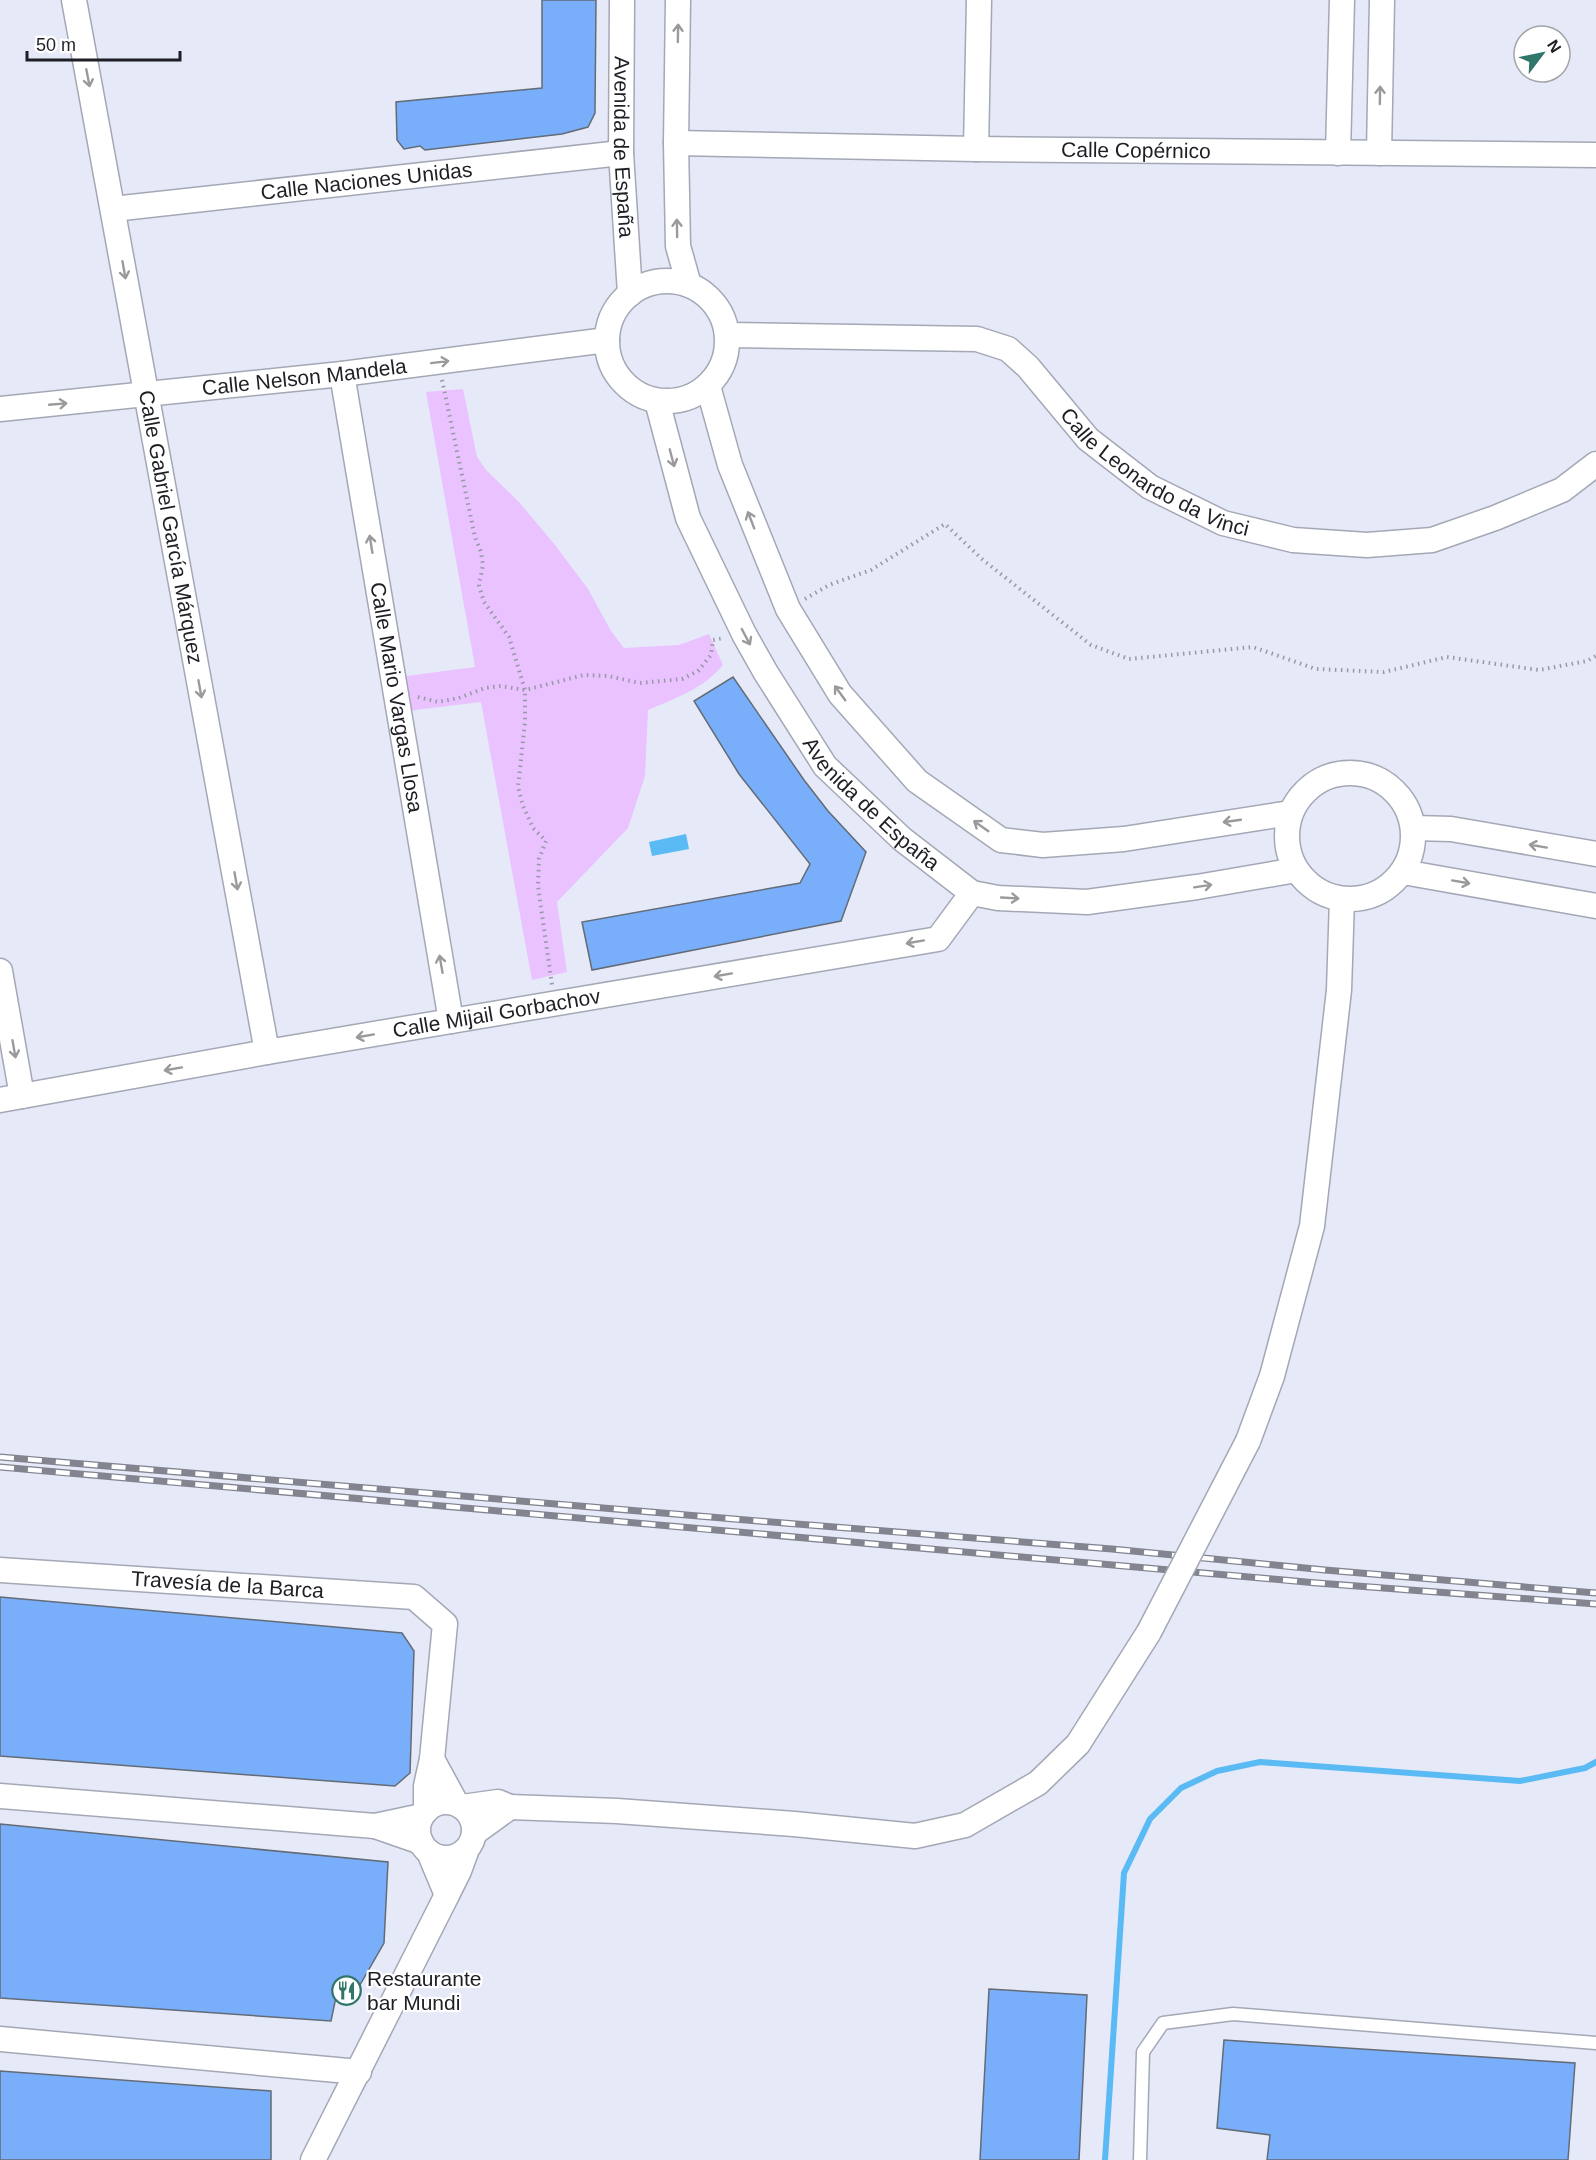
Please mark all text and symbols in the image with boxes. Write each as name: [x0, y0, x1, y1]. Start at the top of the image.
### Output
scale bar: [27, 24, 180, 62]
one-way arrow: [672, 24, 684, 44]
north arrow: [1512, 24, 1572, 84]
text: 50 m: [36, 35, 76, 55]
text: N: [1544, 37, 1565, 56]
street label: Avenida de España: [610, 56, 638, 239]
one-way arrow: [83, 68, 94, 87]
one-way arrow: [1375, 85, 1386, 105]
street label: Calle Copérnico: [1061, 138, 1211, 162]
street label: Calle Naciones Unidas: [260, 157, 473, 204]
one-way arrow: [671, 219, 683, 239]
one-way arrow: [119, 260, 130, 279]
street label: Calle Nelson Mandela: [201, 354, 408, 399]
one-way arrow: [429, 356, 449, 367]
street label: Calle Gabriel García Márquez: [135, 388, 208, 666]
one-way arrow: [48, 398, 68, 409]
street label: Calle Leonardo da Vinci: [1056, 403, 1251, 540]
one-way arrow: [667, 448, 678, 467]
one-way arrow: [745, 511, 756, 530]
one-way arrow: [365, 534, 376, 554]
street label: Calle Mario Vargas Llosa: [366, 580, 428, 815]
one-way arrow: [740, 628, 752, 645]
one-way arrow: [195, 679, 206, 698]
one-way arrow: [834, 685, 847, 701]
street label: Avenida de España: [799, 733, 944, 875]
one-way arrow: [1223, 815, 1243, 826]
one-way arrow: [973, 820, 989, 832]
one-way arrow: [1529, 840, 1549, 851]
one-way arrow: [231, 870, 242, 890]
one-way arrow: [1451, 877, 1470, 888]
one-way arrow: [1193, 880, 1213, 891]
one-way arrow: [999, 893, 1019, 904]
one-way arrow: [906, 937, 926, 948]
one-way arrow: [435, 954, 446, 974]
one-way arrow: [714, 970, 733, 981]
street label: Calle Mijail Gorbachov: [391, 984, 602, 1042]
one-way arrow: [356, 1031, 376, 1042]
one-way arrow: [8, 1039, 19, 1059]
one-way arrow: [164, 1064, 183, 1075]
street label: Travesía de la Barca: [130, 1567, 325, 1602]
place label: Restaurante bar Mundi: [367, 1967, 481, 2014]
restaurant icon: Restaurante bar Mundi: [330, 1975, 362, 2007]

